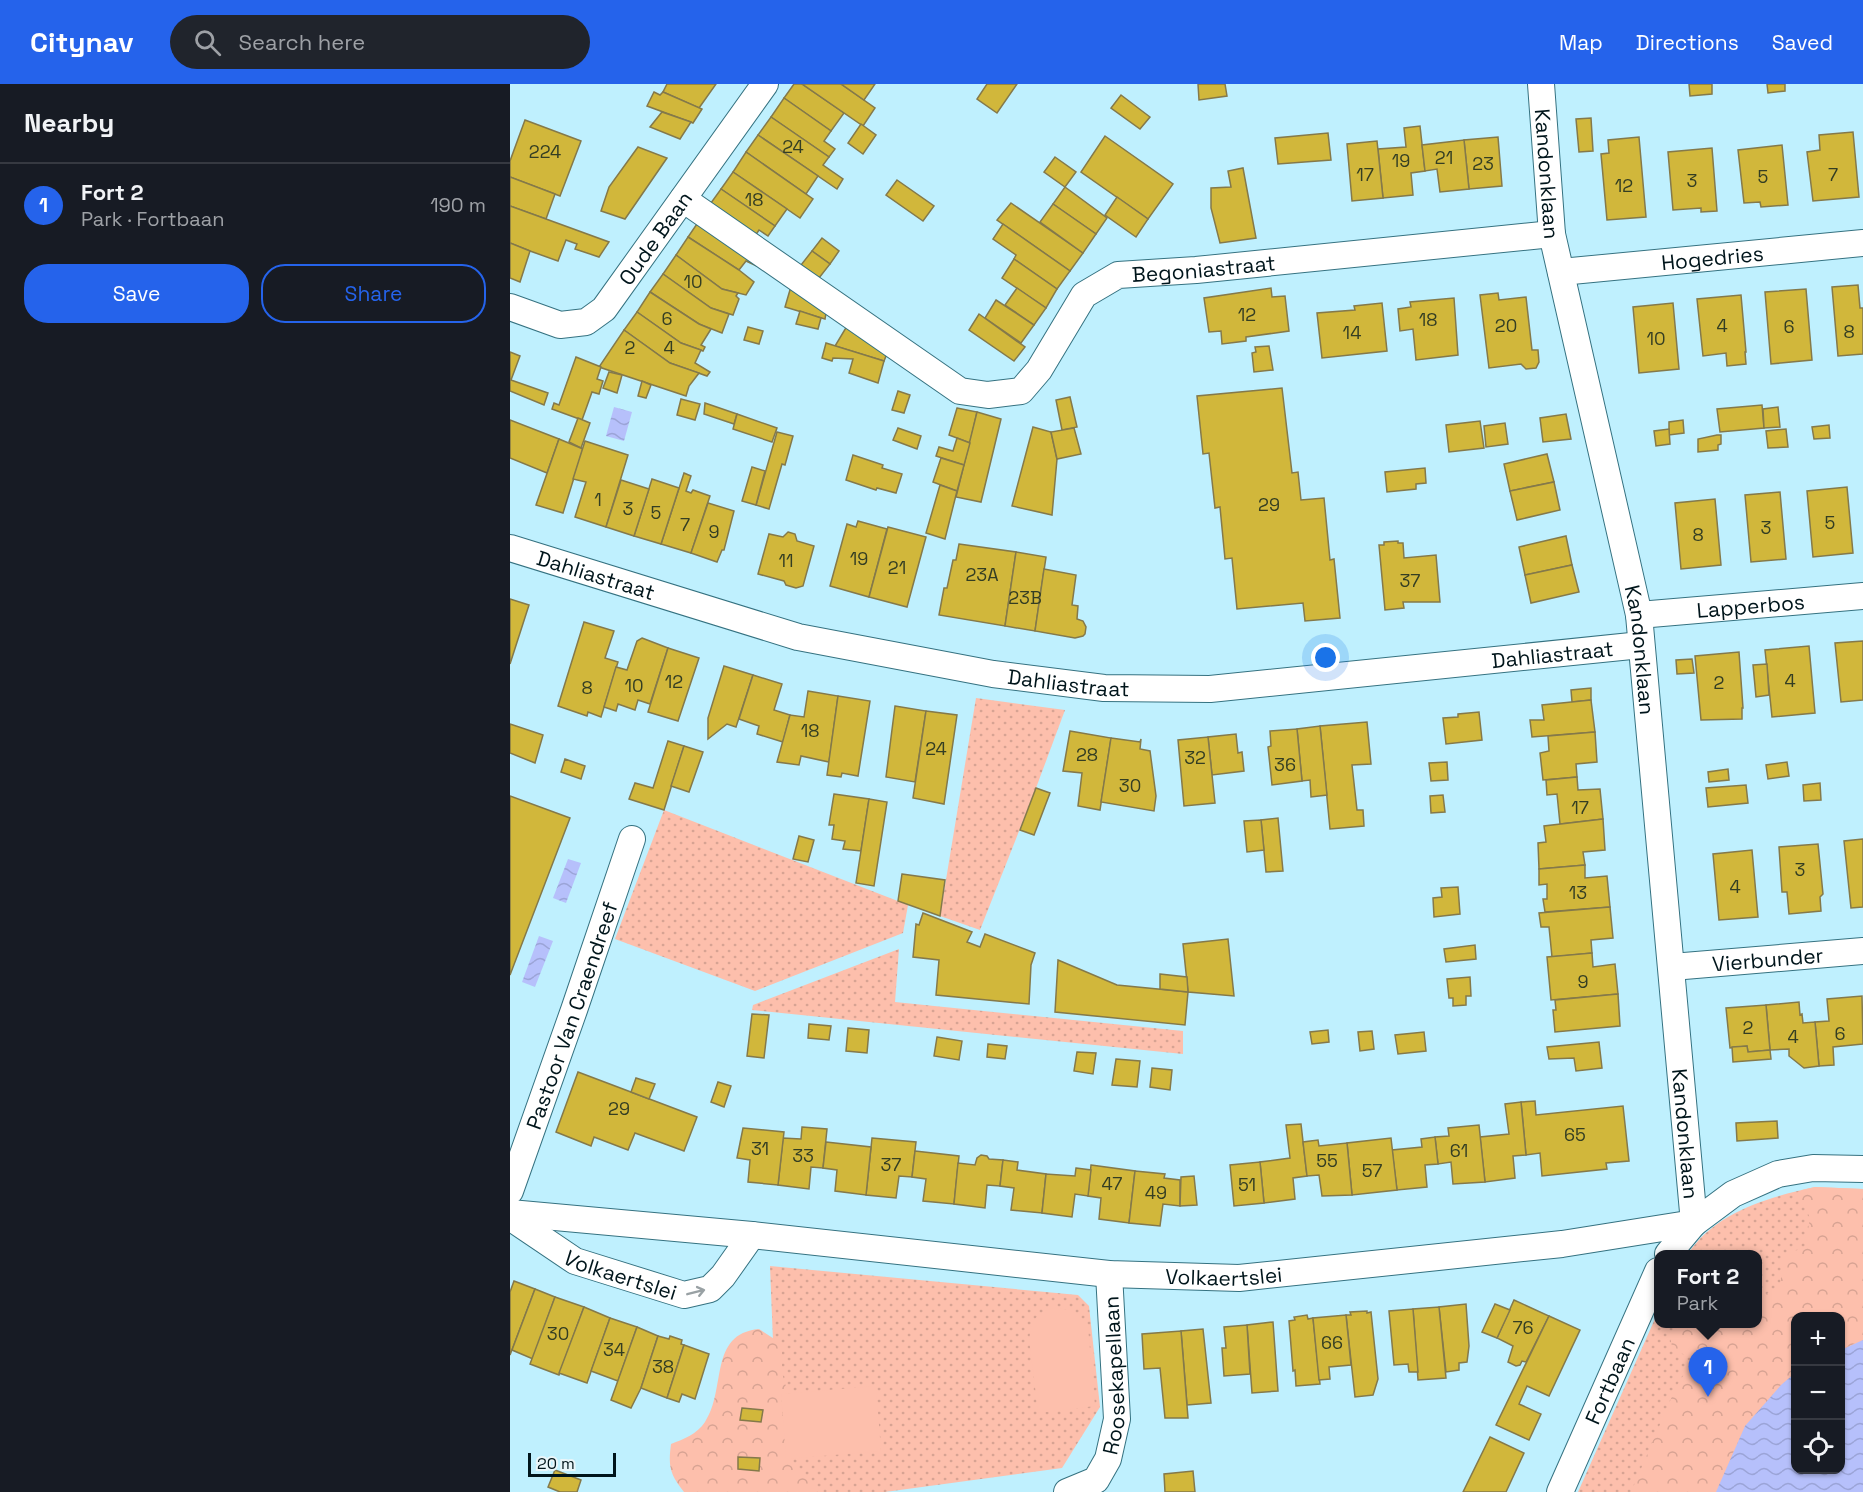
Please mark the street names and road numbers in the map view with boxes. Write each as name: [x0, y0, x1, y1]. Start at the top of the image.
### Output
street label: Kandonklaan: [1529, 108, 1566, 240]
street label: Oude Baan: [612, 186, 698, 290]
street label: Hogedries: [1660, 239, 1765, 276]
street label: Begoniastraat: [1131, 249, 1277, 288]
street label: Dahliastraat: [534, 544, 658, 606]
street label: Kandonklaan: [1619, 582, 1661, 716]
street label: Lapperbos: [1695, 587, 1806, 624]
street label: Dahliastraat: [1490, 634, 1615, 674]
street label: Dahliastraat: [1006, 662, 1130, 702]
street label: Pastoor Van Craendreef: [519, 898, 623, 1133]
street label: Vierbunder: [1711, 941, 1825, 977]
street label: Kandonklaan: [1667, 1067, 1705, 1200]
street label: Volkaertslei: [558, 1244, 680, 1305]
street label: Volkaertslei: [1165, 1260, 1284, 1291]
street label: Roosekapellaan: [1096, 1295, 1131, 1457]
street label: Fortbaan: [1578, 1333, 1641, 1428]

